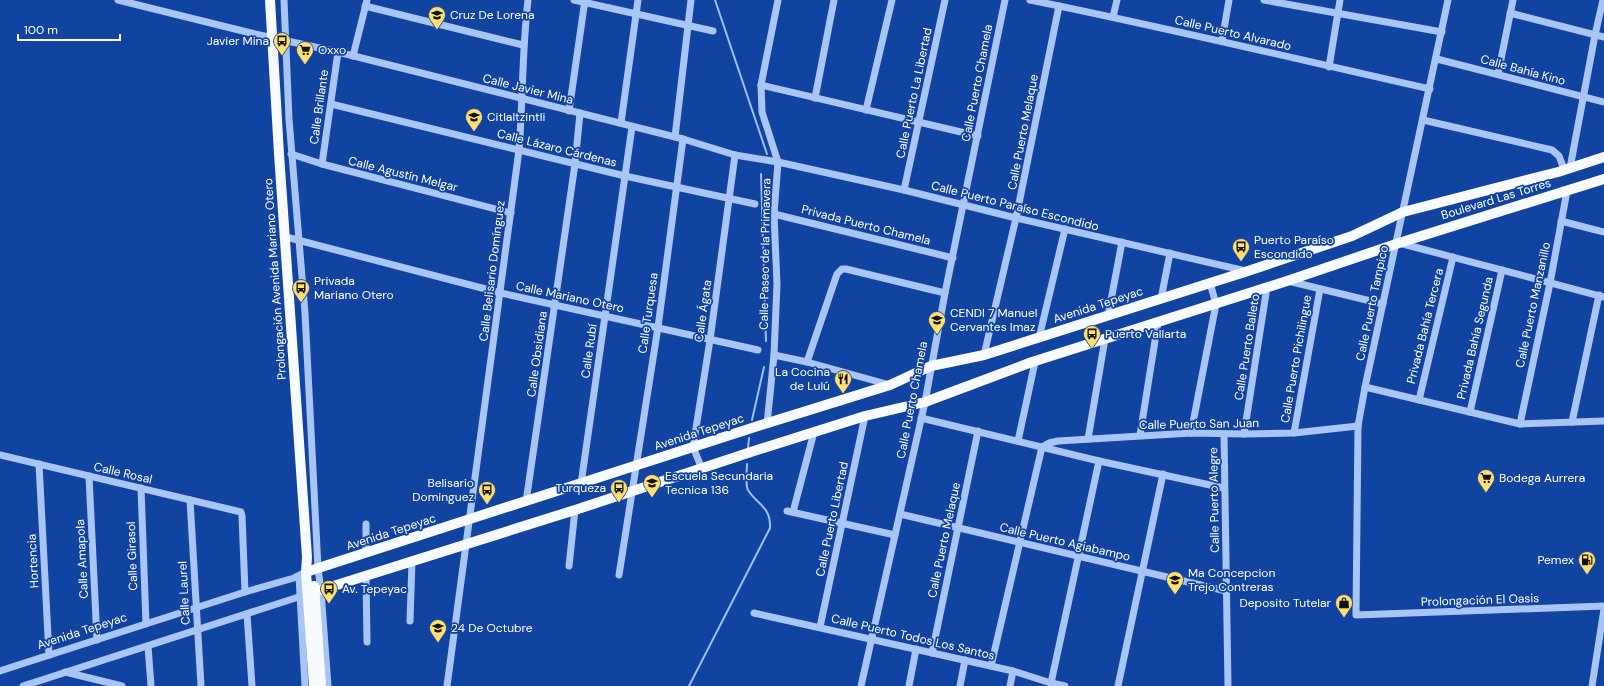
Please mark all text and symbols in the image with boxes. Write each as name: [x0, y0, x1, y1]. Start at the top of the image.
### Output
school or university icon: Cruz De Lorena: [427, 5, 447, 30]
place label: Cruz De Lorena: [450, 7, 535, 23]
street label: Calle Puerto Alvarado: [1173, 12, 1293, 54]
scale bar: [18, 16, 120, 42]
text: 100 m: [24, 22, 58, 38]
street label: Calle Puerto Chamela: [958, 23, 996, 143]
street label: Calle Puerto La Libertad: [892, 26, 936, 160]
bus stop icon: Javier Mina: [272, 31, 292, 56]
place label: Javier Mina: [207, 33, 269, 49]
supermarket icon: Oxxo: [295, 40, 315, 65]
place label: Oxxo: [318, 42, 346, 58]
street label: Calle Bahía Kino: [1479, 51, 1567, 89]
street label: Calle Brillante: [306, 68, 332, 145]
street label: Calle Javier Mina: [481, 70, 575, 108]
street label: Calle Puerto Melaque: [1004, 73, 1042, 191]
school or university icon: Citlaltzintli: [464, 107, 484, 132]
place label: Citlaltzintli: [487, 109, 545, 125]
street label: Calle Lázaro Cárdenas: [495, 125, 619, 171]
street label: Calle Agustín Melgar: [346, 153, 460, 196]
street label: Boulevard Las Torres: [1439, 175, 1553, 223]
street label: Calle Puerto Paraíso Escondido: [929, 177, 1101, 235]
street label: Prolongación Avenida Mariano Otero: [260, 178, 290, 380]
street label: Calle Paseo de la Primavera: [756, 178, 774, 330]
street label: Calle Belisario Domínguez: [475, 200, 509, 342]
street label: Privada Puerto Chamela: [800, 201, 932, 249]
place label: Puerto Paraíso Escondido: [1254, 232, 1334, 262]
bus stop icon: Puerto Paraíso Escondido: [1231, 237, 1251, 262]
street label: Calle Puerto Manzanillo: [1512, 241, 1554, 369]
street label: Calle Puerto Tampico: [1352, 244, 1392, 362]
street label: Privada Bahía Tercera: [1403, 267, 1447, 385]
street label: Calle Turquesa: [634, 272, 662, 354]
place label: Privada Mariano Otero: [314, 273, 394, 303]
street label: Privada Bahía Segunda: [1453, 275, 1497, 401]
bus stop icon: Privada Mariano Otero: [291, 278, 311, 303]
street label: Calle Mariano Otero: [514, 278, 626, 316]
street label: Calle Ágata: [691, 279, 715, 343]
street label: Avenida Tepeyac: [1051, 283, 1145, 327]
street label: Calle Puerto Balleto: [1231, 293, 1263, 401]
street label: Calle Puerto Pichilingue: [1277, 294, 1315, 424]
place label: CENDI 7 Manuel Cervantes Imaz: [950, 305, 1037, 335]
street label: Calle Obsidiana: [523, 310, 551, 398]
school or university icon: CENDI 7 Manuel Cervantes Imaz: [927, 310, 947, 335]
street label: Calle Rubí: [577, 322, 601, 379]
bus stop icon: Puerto Vallarta: [1082, 324, 1102, 349]
place label: Puerto Vallarta: [1105, 326, 1186, 342]
street label: Calle Puerto Chamela: [893, 340, 931, 460]
place label: La Cocina de Lulú: [775, 364, 830, 394]
restaurant icon: La Cocina de Lulú: [833, 369, 853, 394]
street label: Avenida Tepeyac: [652, 410, 746, 454]
street label: Calle Puerto San Juan: [1139, 415, 1259, 433]
street label: Calle Puerto Alegre: [1205, 447, 1223, 553]
street label: Calle Rosal: [92, 459, 154, 487]
street label: Calle Puerto Libertad: [812, 460, 852, 578]
place label: Escuela Secundaria Tecnica 136: [665, 468, 773, 498]
supermarket icon: Bodega Aurrera: [1476, 468, 1496, 493]
place label: Bodega Aurrera: [1499, 470, 1585, 486]
school or university icon: Escuela Secundaria Tecnica 136: [642, 473, 662, 498]
place label: Belisario Dominguez: [412, 475, 474, 505]
bus stop icon: Turqueza: [609, 478, 629, 503]
bus stop icon: Belisario Dominguez: [477, 480, 497, 505]
place label: Turqueza: [556, 480, 606, 496]
street label: Calle Puerto Melaque: [924, 481, 964, 599]
street label: Avenida Tepeyac: [344, 510, 438, 554]
street label: Calle Amapola: [72, 519, 92, 599]
street label: Calle Puerto Agiabampo: [998, 519, 1132, 565]
street label: Calle Girasol: [123, 521, 141, 591]
street label: Hortencia: [24, 533, 42, 589]
fuel station icon: Pemex: [1577, 550, 1597, 575]
place label: Pemex: [1537, 552, 1574, 568]
street label: Calle Laurel: [174, 561, 194, 625]
place label: Ma Concepcion Trejo Contreras: [1188, 565, 1275, 595]
school or university icon: Ma Concepcion Trejo Contreras: [1165, 570, 1185, 595]
bus stop icon: Av. Tepeyac: [319, 579, 339, 604]
place label: Av. Tepeyac: [342, 581, 407, 597]
street label: Prolongación El Oasis: [1420, 590, 1540, 610]
shop icon: Deposito Tutelar: [1334, 593, 1354, 618]
place label: Deposito Tutelar: [1240, 595, 1332, 611]
street label: Avenida Tepeyac: [35, 609, 129, 653]
street label: Calle Puerto Todos Los Santos: [830, 610, 996, 664]
school or university icon: 24 De Octubre: [428, 618, 448, 643]
place label: 24 De Octubre: [451, 620, 533, 636]

